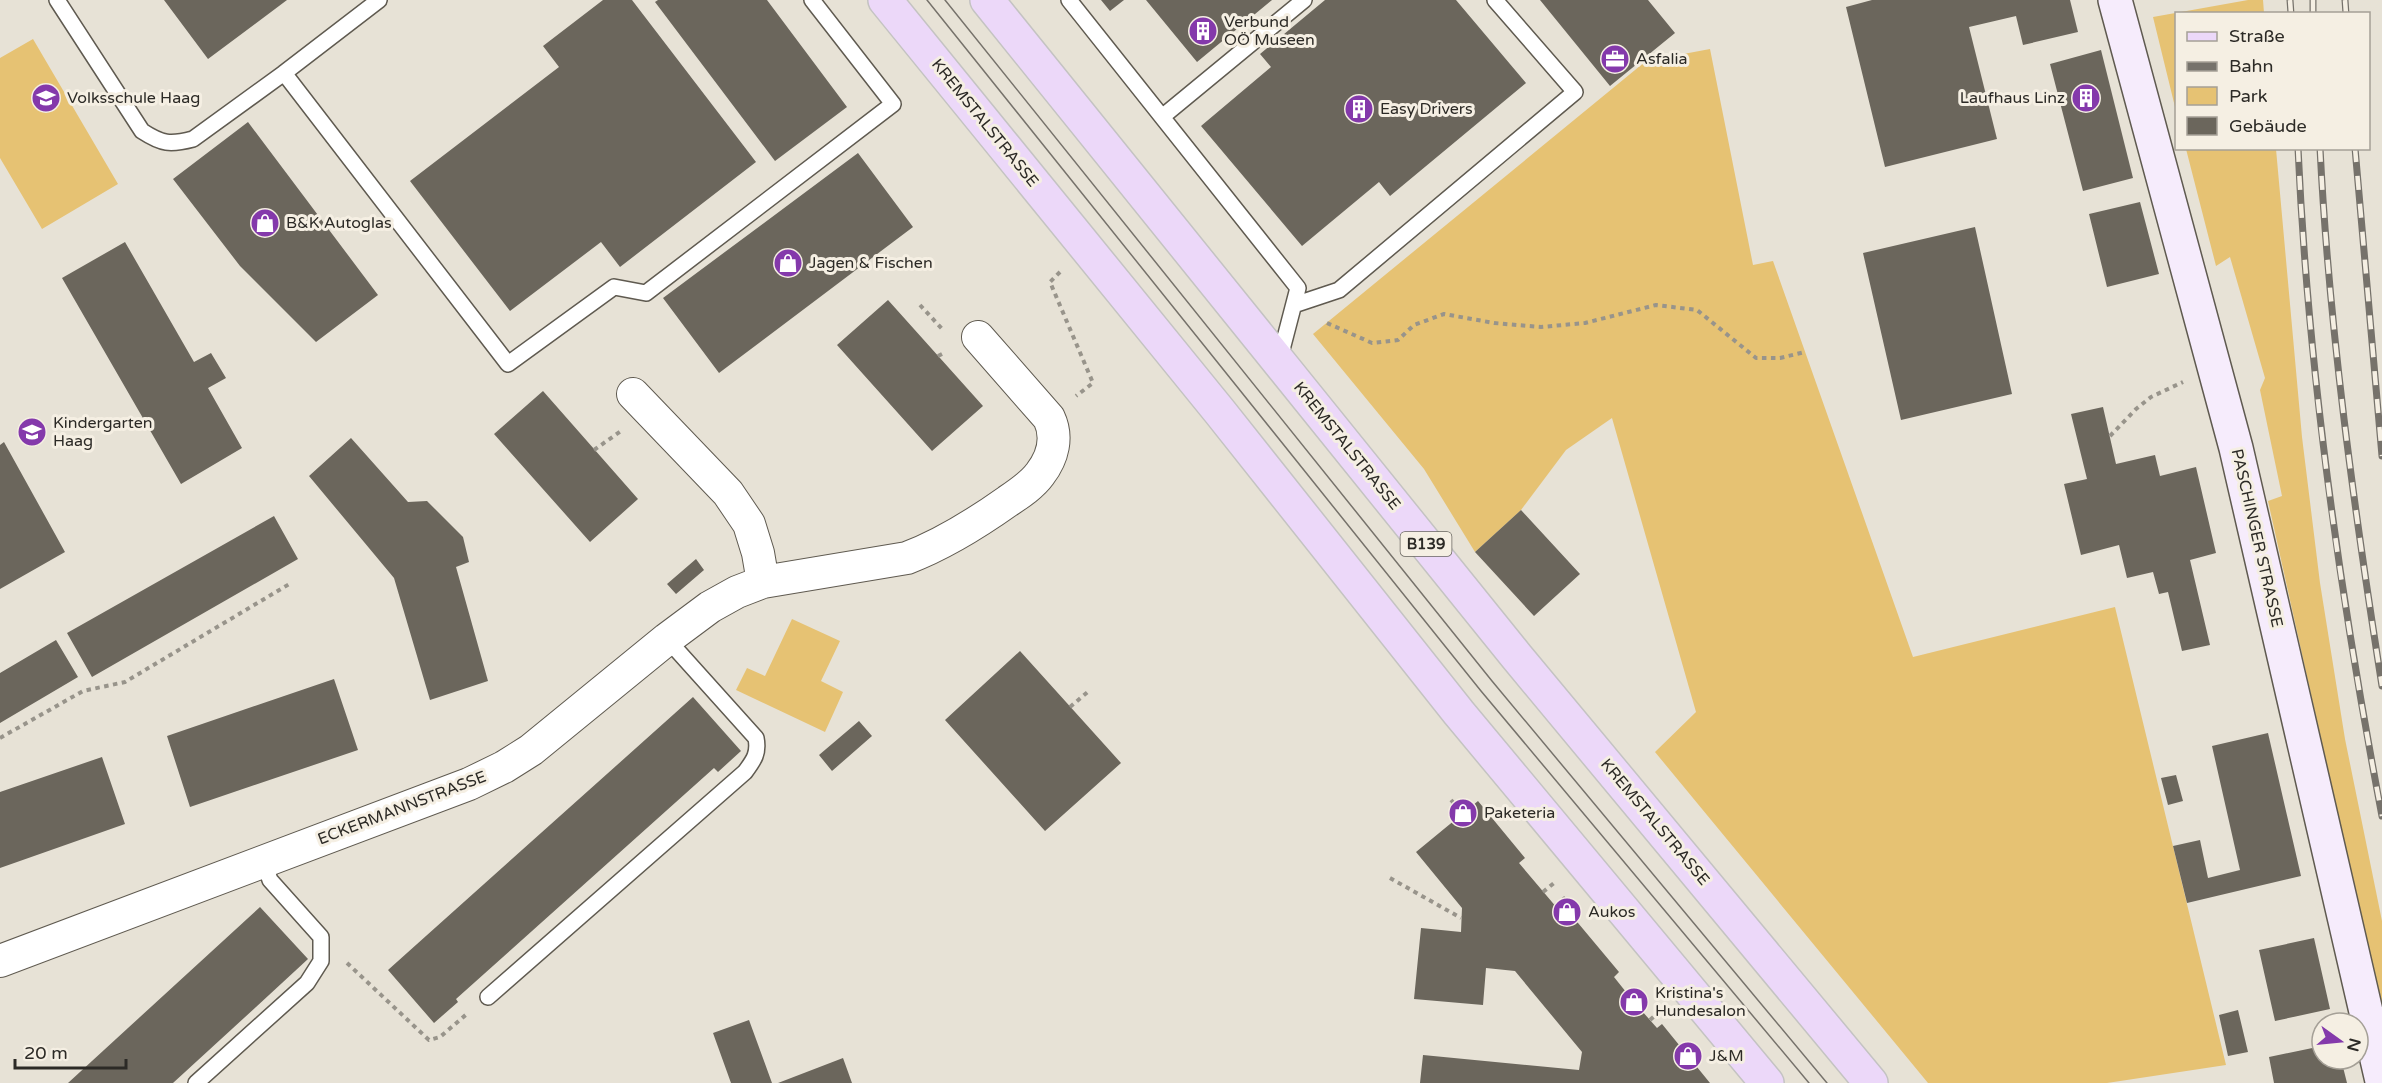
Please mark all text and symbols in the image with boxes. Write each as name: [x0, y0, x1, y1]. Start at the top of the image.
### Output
place label: Verbund OÖ Museen: [1224, 12, 1315, 50]
legend: [2175, 12, 2370, 150]
building icon: Verbund OÖ Museen: [1187, 15, 1219, 47]
text: Straße: [2229, 25, 2285, 47]
office icon: Asfalia: [1599, 43, 1631, 75]
place label: Asfalia: [1636, 49, 1687, 69]
street label: KREMSTALSTRASSE: [927, 55, 1043, 191]
text: Bahn: [2229, 55, 2274, 77]
school or university icon: Volksschule Haag: [30, 82, 62, 114]
building icon: Laufhaus Linz: [2070, 82, 2102, 114]
text: Park: [2229, 85, 2268, 107]
place label: Volksschule Haag: [67, 88, 200, 108]
place label: Laufhaus Linz: [1960, 88, 2065, 108]
building icon: Easy Drivers: [1343, 93, 1375, 125]
place label: Easy Drivers: [1380, 99, 1473, 119]
text: Gebäude: [2229, 115, 2307, 137]
shop icon: B&K Autoglas: [249, 207, 281, 239]
place label: B&K Autoglas: [286, 213, 392, 233]
shop icon: Jagen & Fischen: [772, 247, 804, 279]
place label: Jagen & Fischen: [809, 253, 933, 273]
street label: KREMSTALSTRASSE: [1289, 378, 1405, 514]
place label: Kindergarten Haag: [53, 413, 153, 451]
school or university icon: Kindergarten Haag: [16, 416, 48, 448]
street label: PASCHINGER STRASSE: [2227, 447, 2287, 629]
road number: B139: [1400, 532, 1452, 556]
street label: KREMSTALSTRASSE: [1596, 755, 1714, 889]
street label: ECKERMANNSTRASSE: [315, 767, 489, 849]
shop icon: Paketeria: [1447, 797, 1479, 829]
place label: Paketeria: [1484, 803, 1555, 823]
shop icon: Aukos: [1551, 896, 1583, 928]
place label: Aukos: [1588, 902, 1635, 922]
place label: Kristina's Hundesalon: [1655, 983, 1746, 1021]
shop icon: Kristina's Hundesalon: [1618, 986, 1650, 1018]
north arrow: [2310, 1011, 2370, 1071]
scale bar: [15, 1032, 126, 1070]
text: N: [2342, 1036, 2365, 1053]
shop icon: J&M: [1672, 1040, 1704, 1072]
text: 20 m: [24, 1042, 68, 1064]
place label: J&M: [1709, 1046, 1744, 1066]

